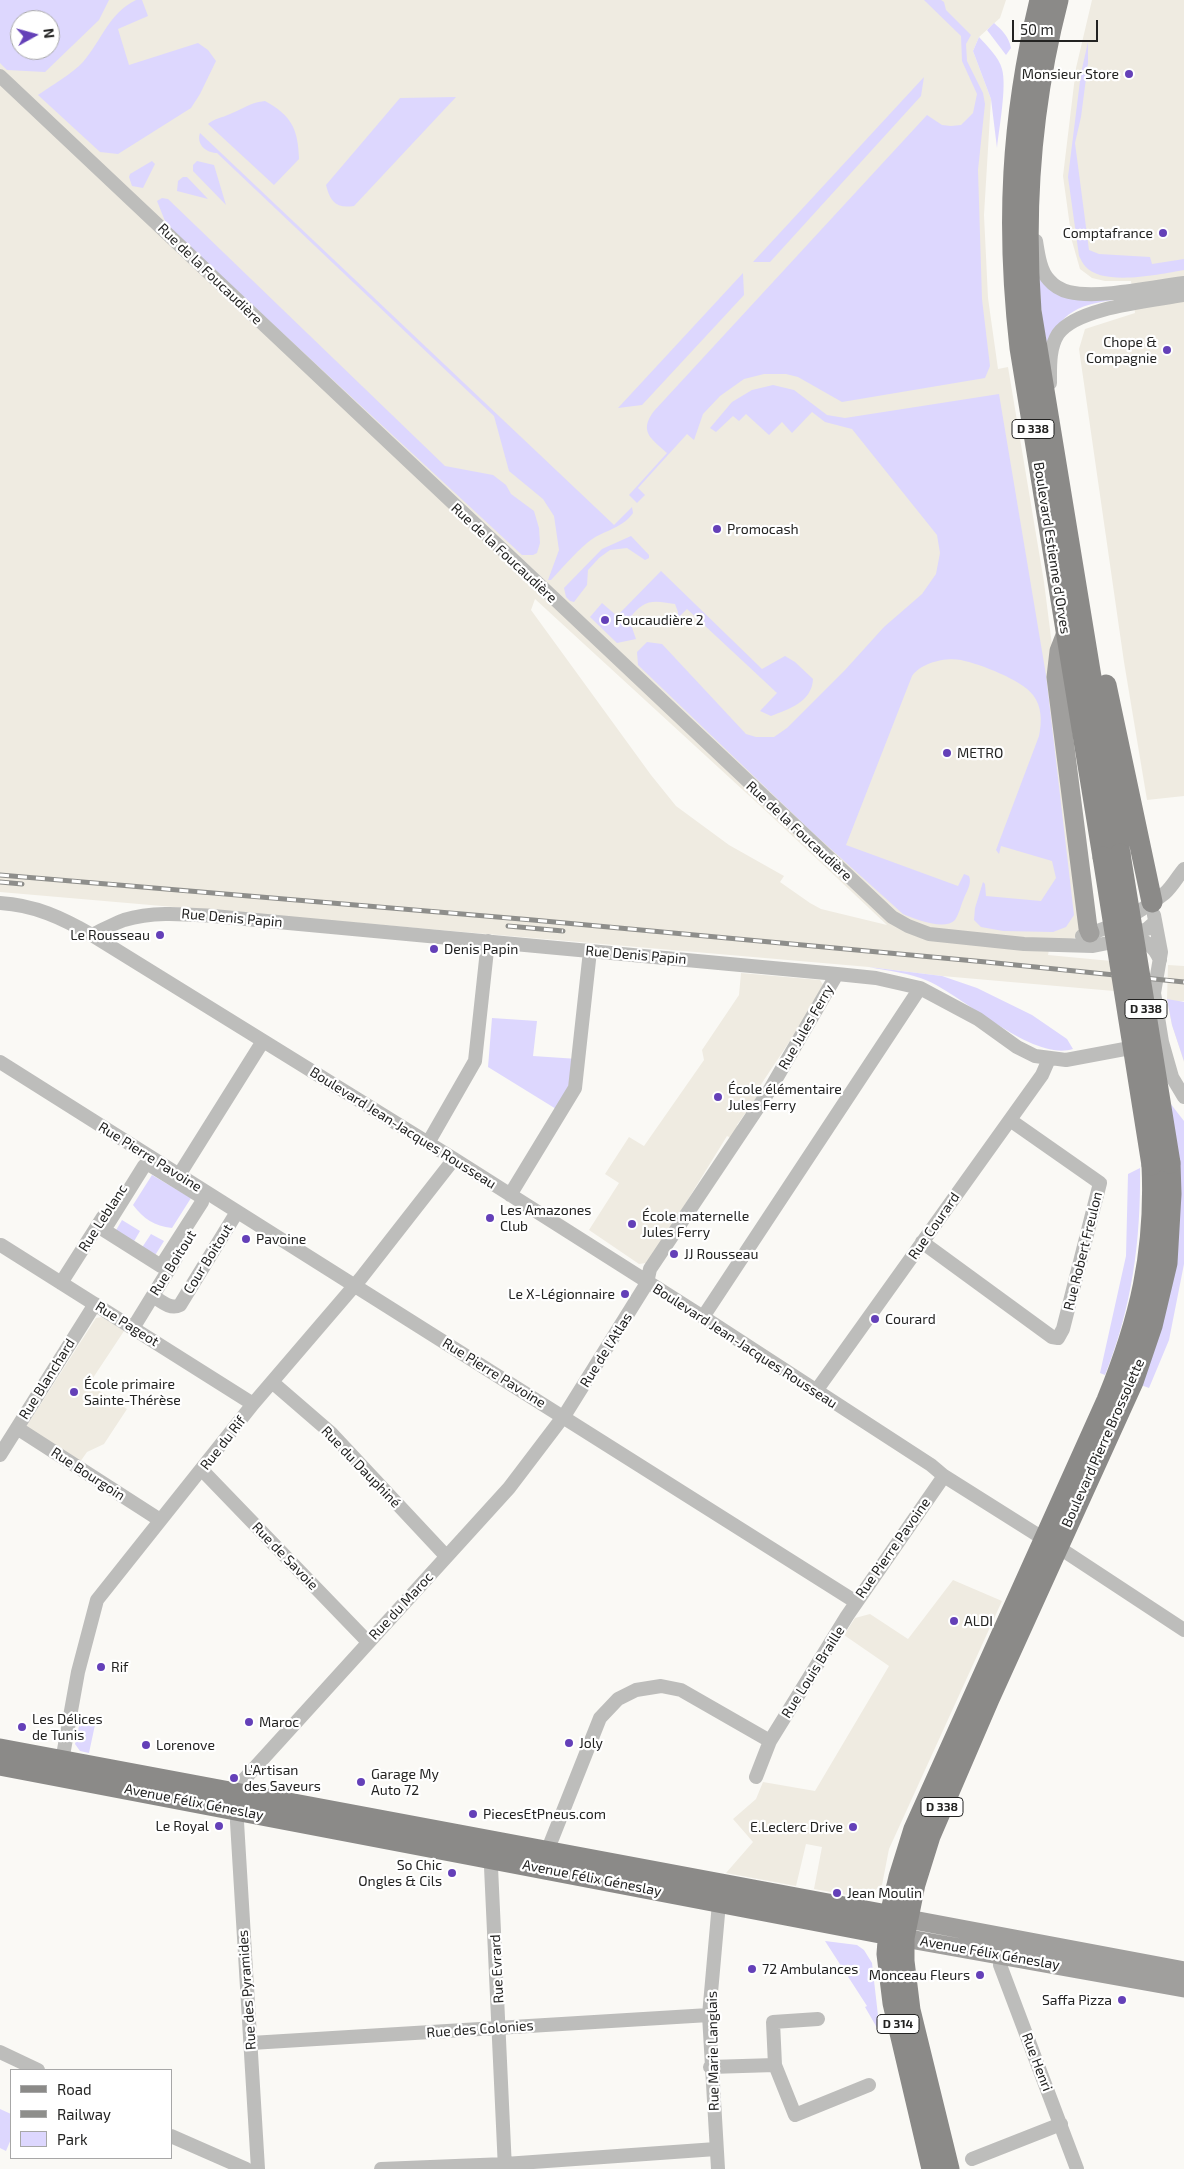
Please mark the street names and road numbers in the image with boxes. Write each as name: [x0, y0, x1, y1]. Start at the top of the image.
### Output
street label: Rue de la Foucaudière: [154, 220, 266, 328]
road number: D 338: [1012, 419, 1054, 438]
street label: Boulevard Estienne d'Orves: [1030, 461, 1074, 635]
street label: Rue de la Foucaudière: [448, 500, 560, 606]
street label: Rue de la Foucaudière: [743, 778, 855, 884]
street label: Rue Denis Papin: [181, 905, 283, 931]
street label: Rue Denis Papin: [585, 942, 687, 968]
street label: Rue Jules Ferry: [775, 981, 837, 1073]
road number: D 338: [1125, 1000, 1167, 1019]
street label: Boulevard Jean-Jacques Rousseau: [307, 1063, 499, 1193]
street label: Rue Pierre Pavoine: [95, 1118, 205, 1196]
street label: Rue Leblanc: [75, 1181, 131, 1255]
street label: Rue Courard: [905, 1189, 963, 1263]
street label: Rue Robert Freulon: [1060, 1190, 1106, 1312]
street label: Cour Boitout: [180, 1221, 236, 1297]
street label: Rue Boitout: [146, 1227, 200, 1299]
street label: Boulevard Jean-Jacques Rousseau: [650, 1280, 840, 1412]
street label: Rue Pageot: [92, 1298, 162, 1350]
street label: Rue de l'Atlas: [576, 1309, 636, 1391]
street label: Rue Pierre Pavoine: [439, 1334, 549, 1412]
street label: Rue Blanchard: [15, 1335, 79, 1423]
street label: Boulevard Pierre Brossolette: [1058, 1356, 1148, 1530]
street label: Rue du Rif: [197, 1413, 249, 1473]
street label: Rue du Dauphiné: [318, 1423, 404, 1511]
street label: Rue Bourgoin: [48, 1444, 128, 1504]
street label: Rue Pierre Pavoine: [852, 1495, 934, 1601]
street label: Rue de Savoie: [248, 1519, 322, 1593]
street label: Rue du Maroc: [365, 1569, 437, 1643]
street label: Rue Louis Braille: [778, 1623, 848, 1721]
street label: Avenue Félix Géneslay: [123, 1780, 265, 1824]
road number: D 338: [921, 1798, 963, 1816]
street label: Avenue Félix Géneslay: [521, 1856, 663, 1900]
street label: Rue des Pyramides: [234, 1929, 260, 2051]
street label: Avenue Félix Géneslay: [919, 1932, 1061, 1974]
street label: Rue Evrard: [487, 1934, 507, 2004]
street label: Rue Marie Langlais: [704, 1991, 722, 2111]
road number: D 314: [877, 2015, 919, 2034]
street label: Rue des Colonies: [426, 2017, 534, 2041]
street label: Rue Henri: [1018, 2030, 1056, 2094]

